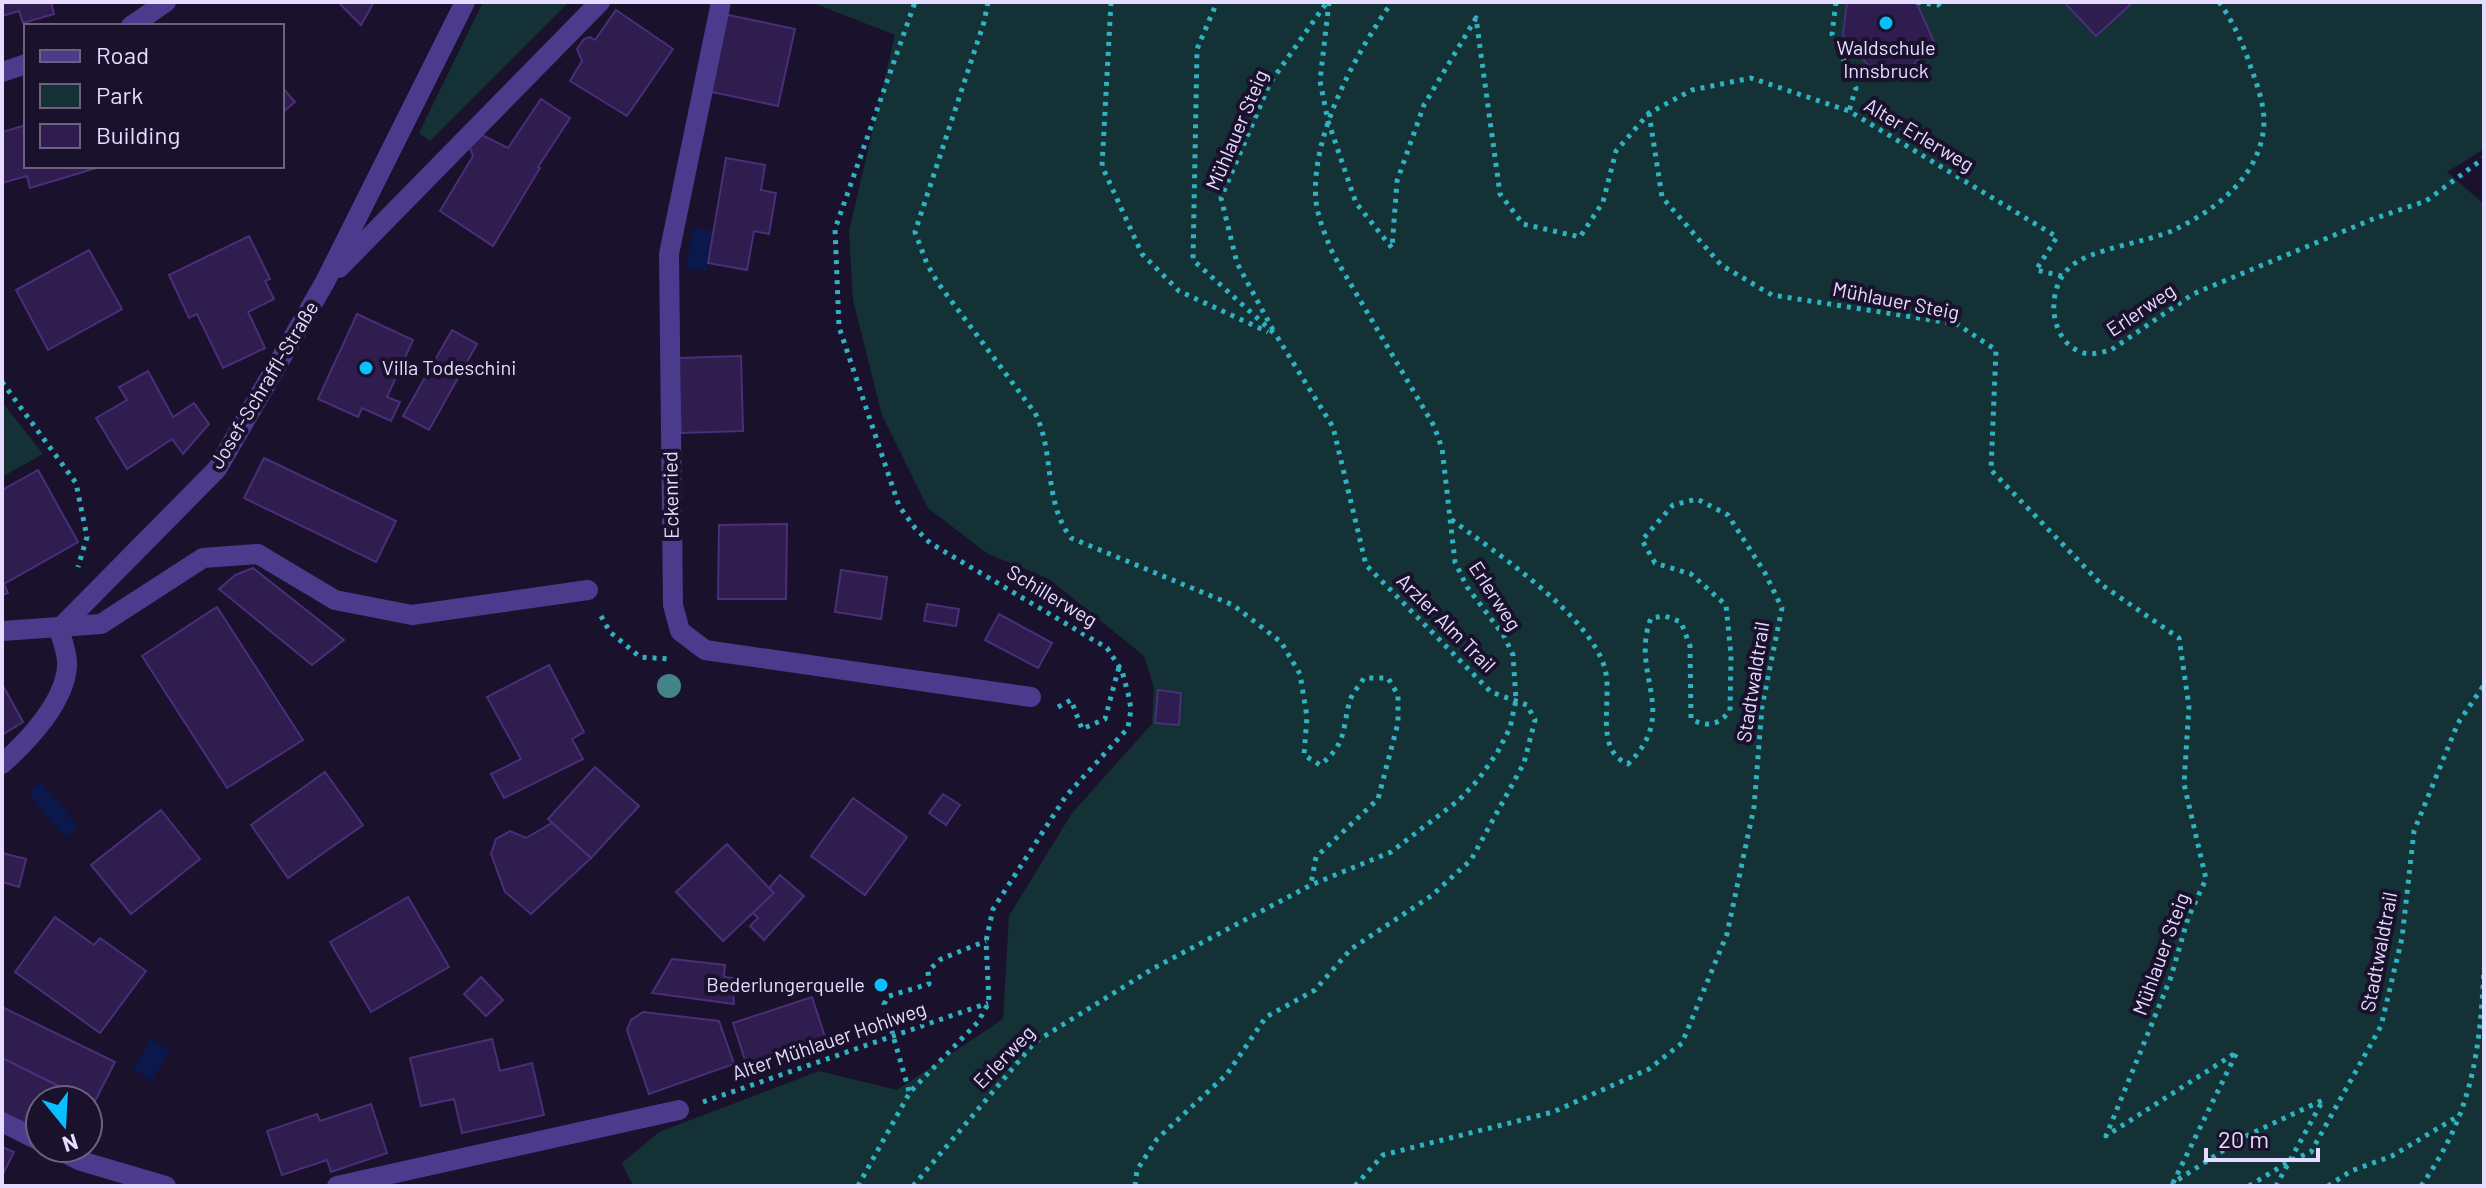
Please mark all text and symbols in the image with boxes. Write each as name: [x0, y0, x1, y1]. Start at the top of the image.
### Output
marker: Waldschule Innsbruck: [1877, 14, 1895, 32]
legend: [24, 24, 284, 168]
place label: Waldschule Innsbruck: [1836, 35, 1936, 82]
text: Road: [96, 40, 149, 69]
street label: Mühlauer Steig: [1200, 66, 1272, 193]
text: Park: [96, 80, 143, 109]
street label: Alter Erlerweg: [1860, 92, 1979, 176]
text: Building: [96, 120, 180, 149]
street label: Mühlauer Steig: [1831, 276, 1962, 324]
street label: Erlerweg: [2101, 277, 2179, 341]
street label: Josef-Schraffl-Straße: [204, 296, 323, 473]
place label: Villa Todeschini: [382, 355, 516, 379]
marker: Villa Todeschini: [357, 359, 375, 377]
street label: Eckenried: [657, 451, 683, 539]
street label: Erlerweg: [1465, 556, 1527, 635]
street label: Schillerweg: [1003, 559, 1102, 631]
street label: Arzler Alm Trail: [1392, 568, 1501, 677]
street label: Stadtwaldtrail: [1731, 620, 1773, 744]
street label: Mühlauer Steig: [2127, 889, 2193, 1018]
street label: Stadtwaldtrail: [2355, 890, 2401, 1014]
place label: Bederlungerquelle: [706, 972, 865, 996]
marker: Bederlungerquelle: [872, 976, 890, 994]
street label: Alter Mühlauer Hohlweg: [728, 996, 929, 1085]
street label: Erlerweg: [968, 1020, 1039, 1093]
north arrow: [24, 1084, 104, 1164]
scale bar: [2206, 1112, 2318, 1162]
text: 20 m: [2218, 1124, 2269, 1153]
text: N: [60, 1129, 81, 1159]

